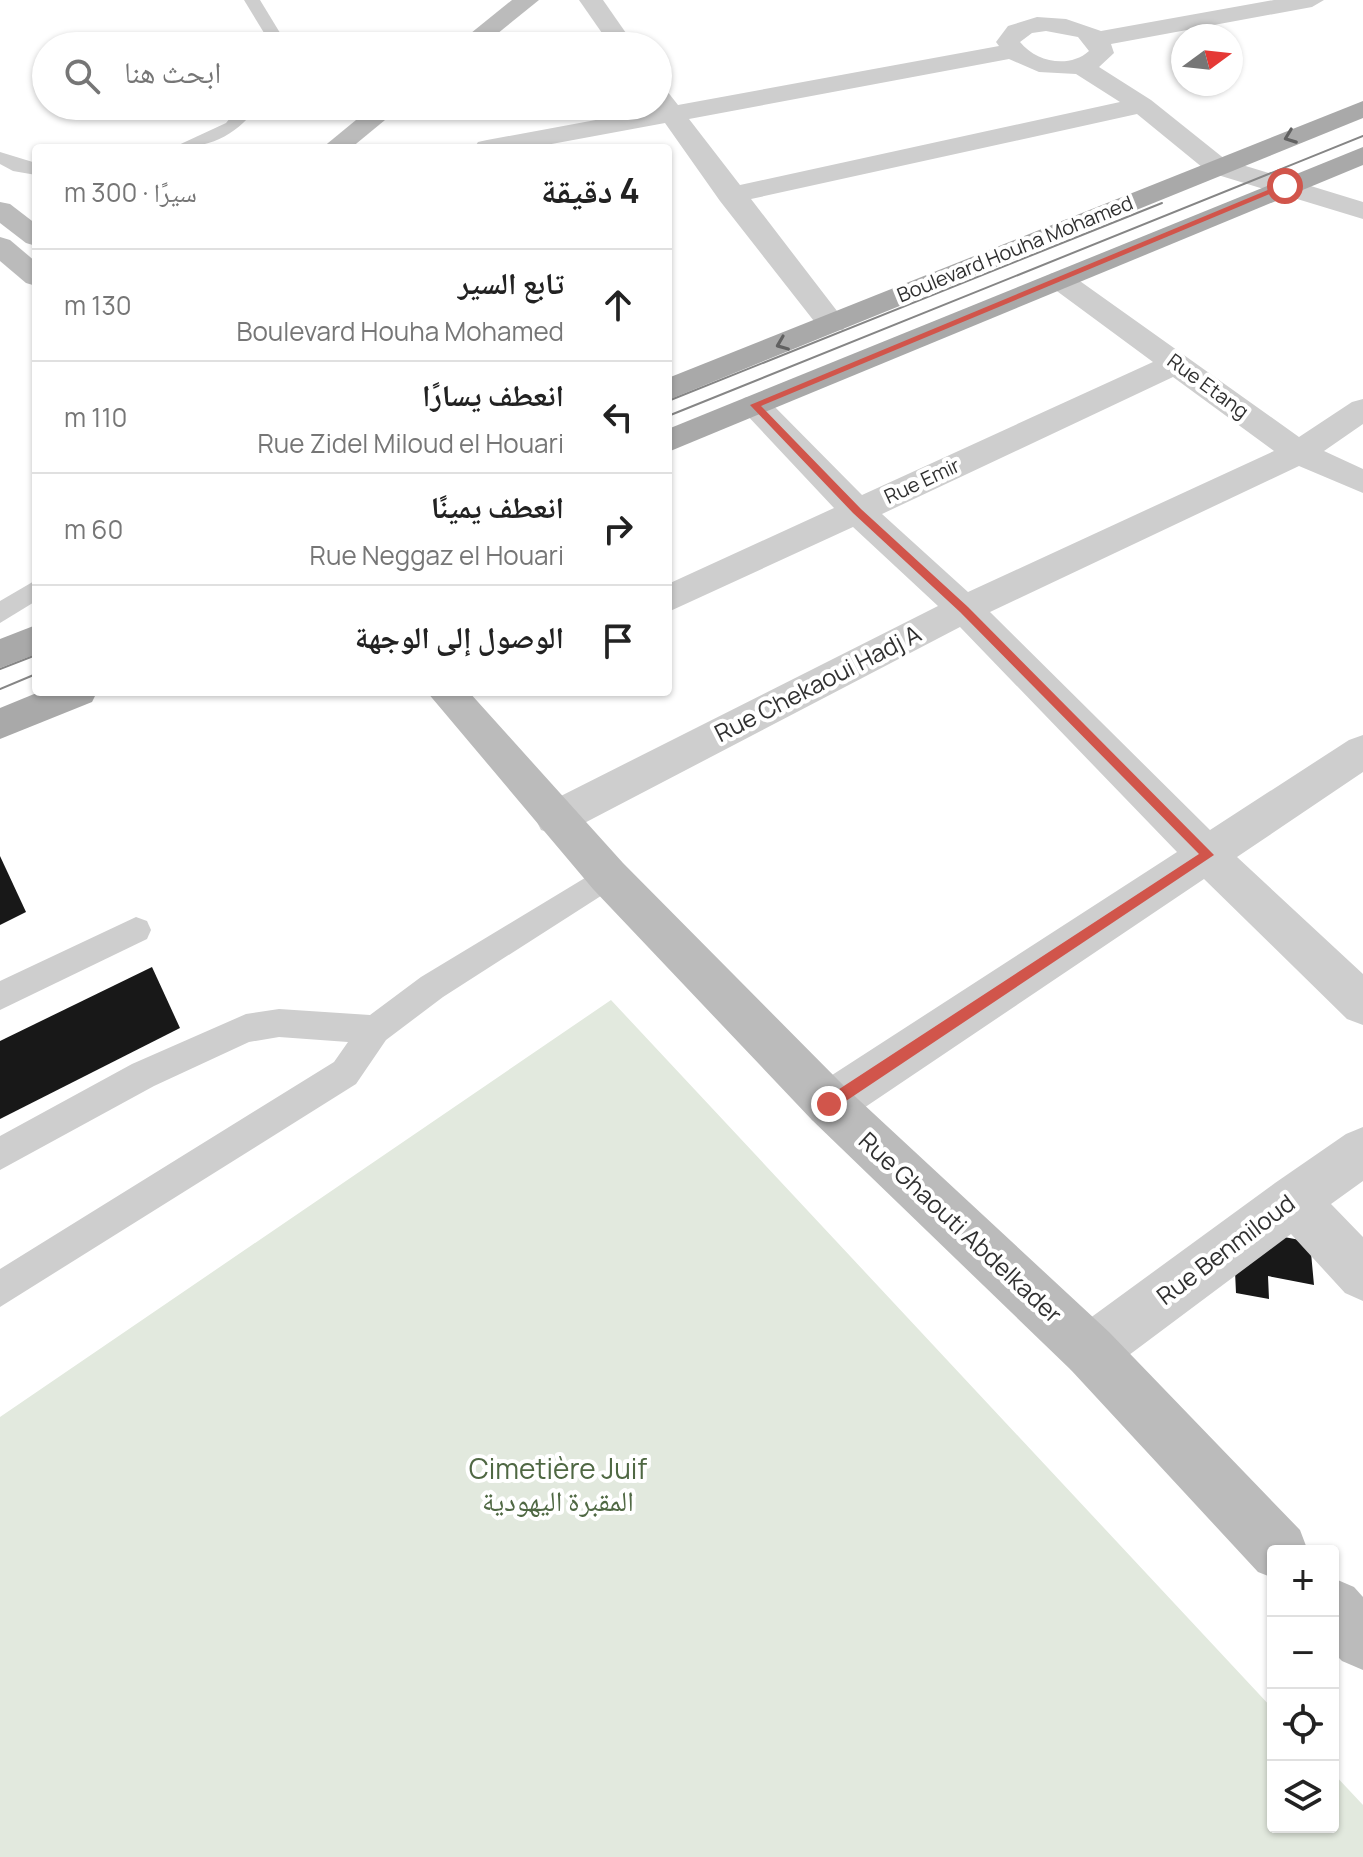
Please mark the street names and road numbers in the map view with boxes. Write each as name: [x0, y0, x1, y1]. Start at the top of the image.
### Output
street label: Boulevard Houha Mohamed: [893, 189, 1137, 308]
street label: Rue Etang: [1162, 347, 1254, 424]
street label: Rue Emir: [880, 451, 964, 510]
street label: Rue Chekaoui Hadj A: [708, 616, 926, 749]
street label: Rue Ghaouti Abdelkader: [852, 1124, 1070, 1330]
street label: Rue Benmiloud: [1149, 1186, 1301, 1312]

